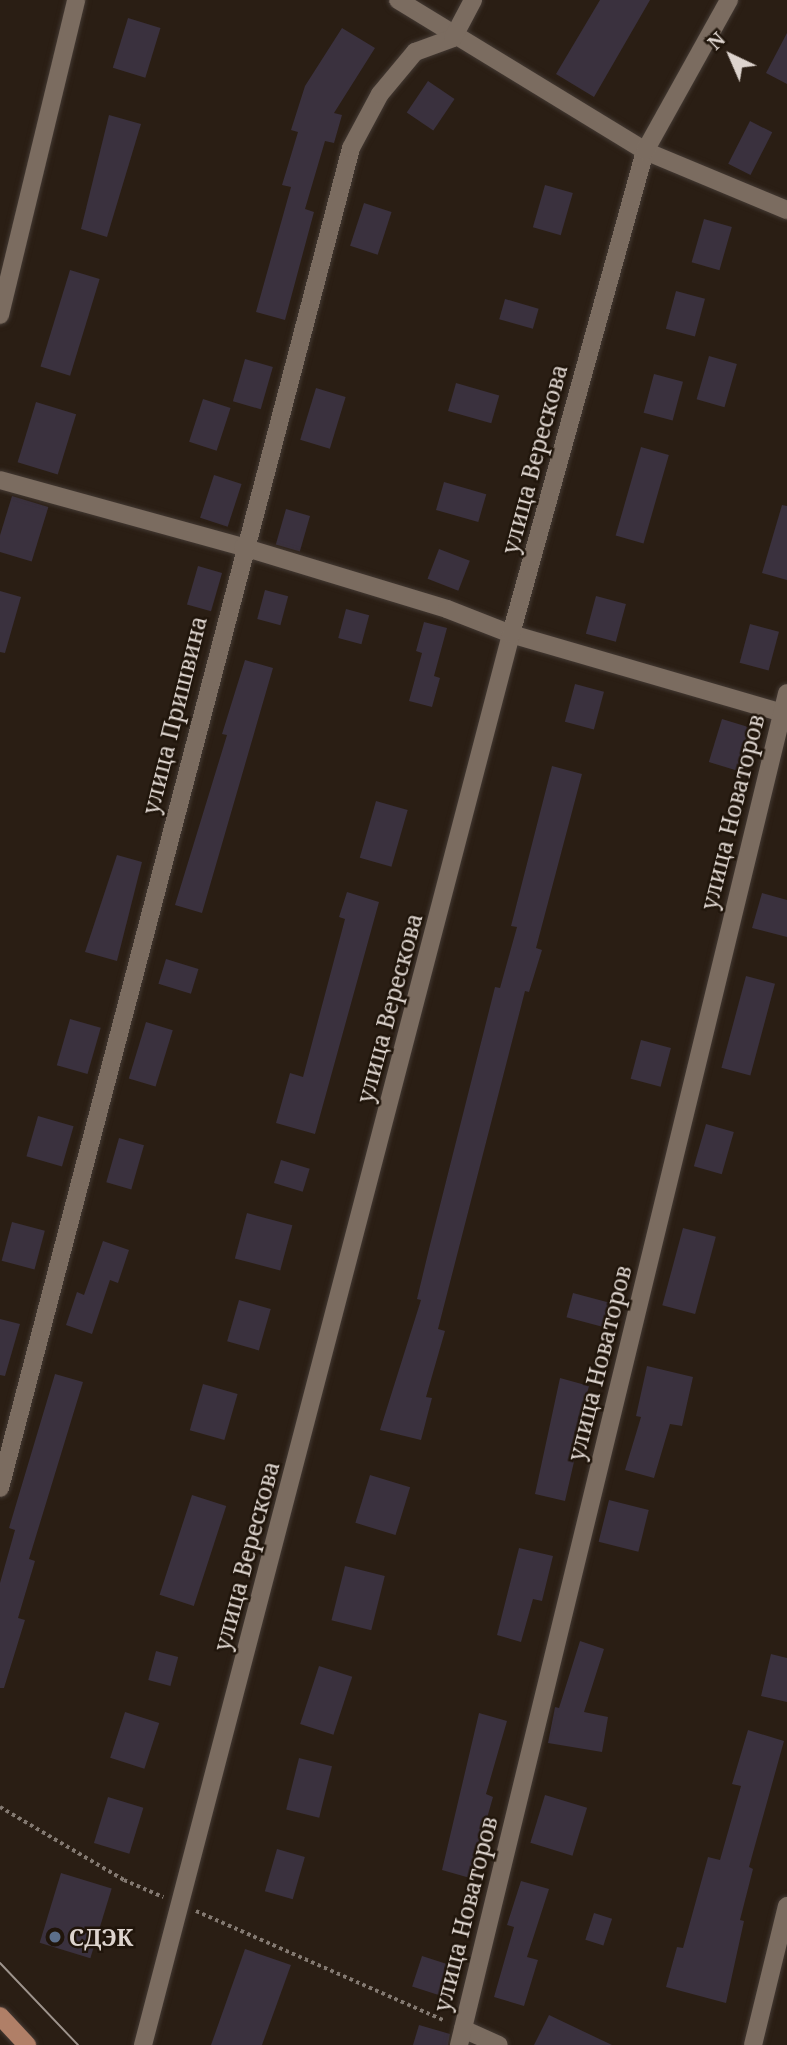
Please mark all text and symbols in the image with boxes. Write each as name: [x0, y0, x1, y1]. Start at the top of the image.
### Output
north arrow: [696, 21, 766, 91]
text: N: [702, 26, 731, 55]
street label: улица Верескова: [495, 361, 573, 557]
street label: улица Пришвина: [136, 613, 212, 817]
street label: улица Новаторов: [694, 711, 770, 913]
street label: улица Верескова: [350, 910, 428, 1106]
street label: улица Новаторов: [561, 1262, 637, 1464]
street label: улица Верескова: [207, 1458, 285, 1654]
street label: улица Новаторов: [427, 1813, 503, 2015]
place label: СДЭК: [69, 1923, 133, 1951]
marker: СДЭК: [47, 1929, 63, 1945]

